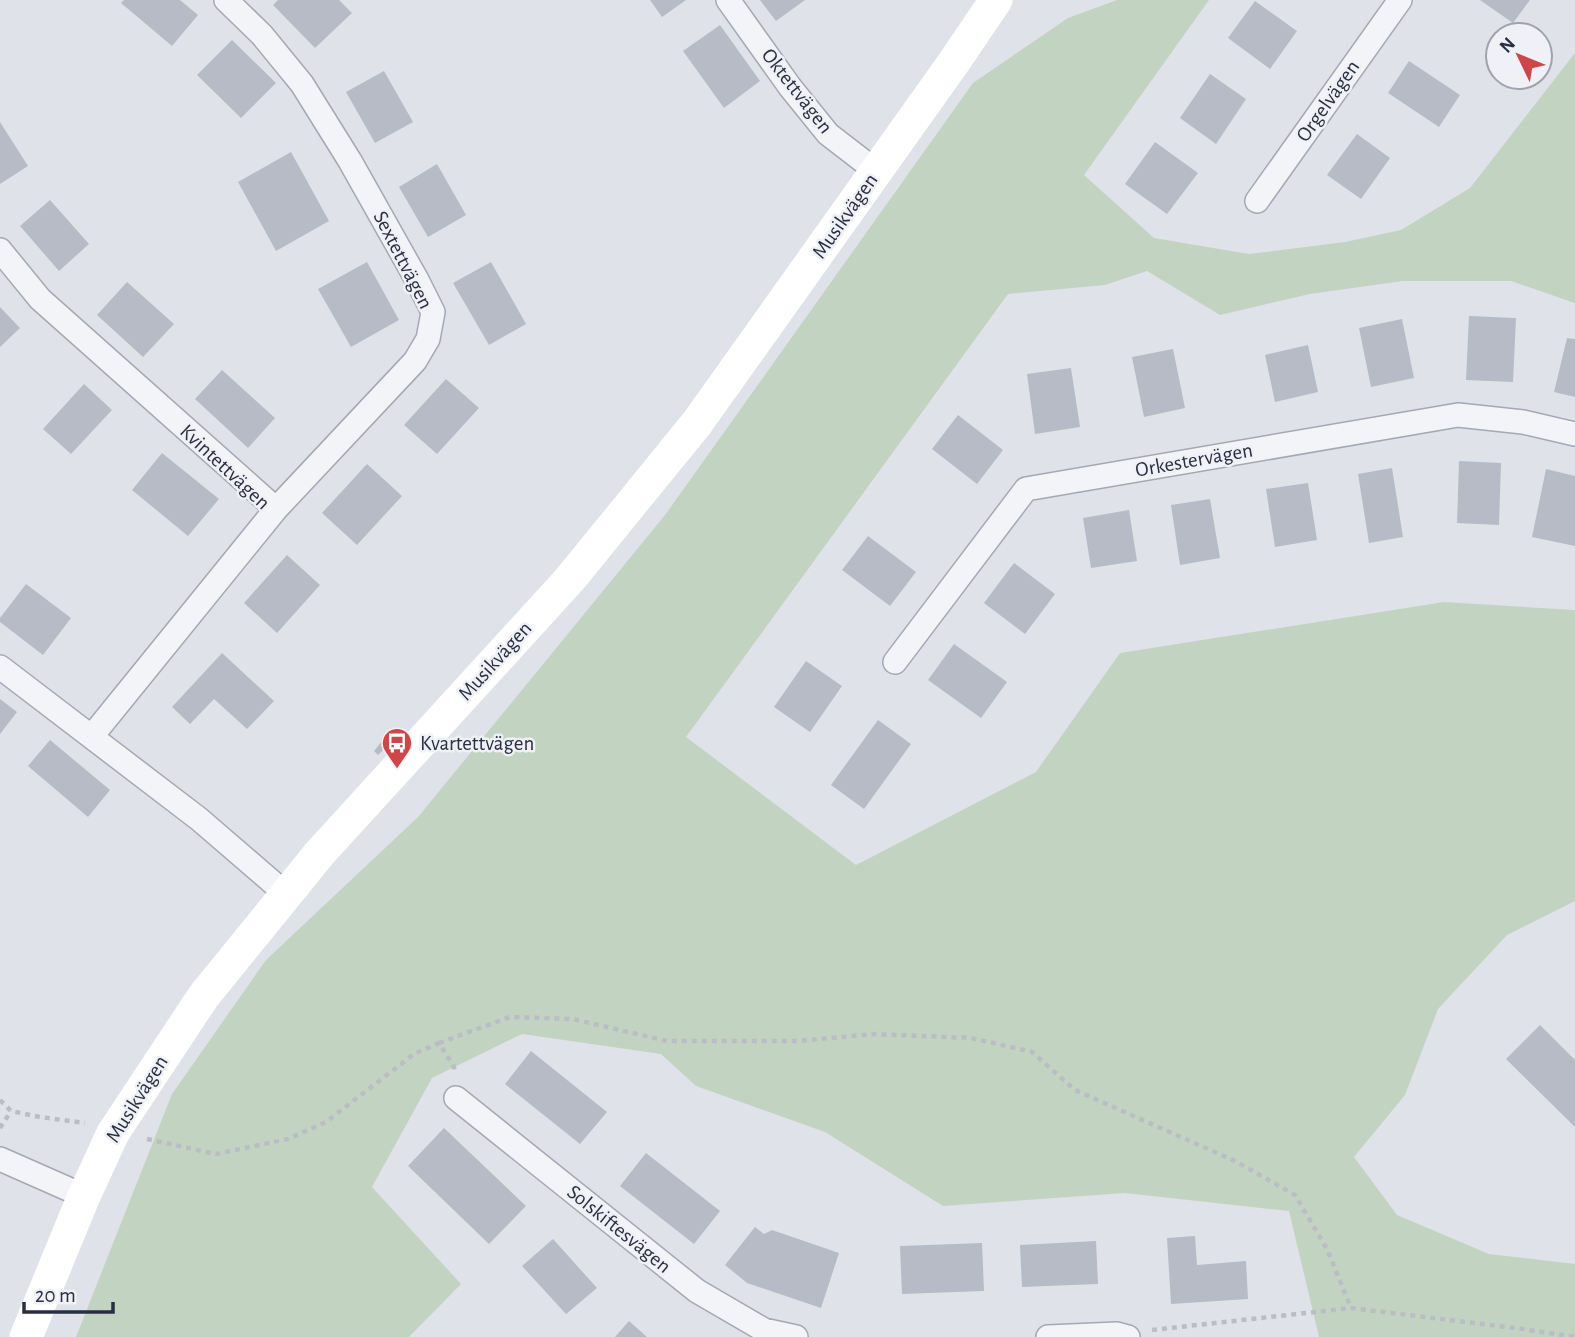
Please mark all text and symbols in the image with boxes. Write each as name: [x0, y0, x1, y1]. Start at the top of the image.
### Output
north arrow: [1484, 21, 1554, 91]
text: N: [1496, 34, 1519, 57]
street label: Oktettvägen: [758, 45, 836, 137]
street label: Orgelvägen: [1292, 56, 1364, 146]
street label: Musikvägen: [808, 170, 882, 262]
street label: Sextettvägen: [369, 208, 437, 312]
street label: Kvintettvägen: [176, 420, 274, 514]
street label: Orkestervägen: [1134, 439, 1254, 481]
street label: Musikvägen: [454, 617, 536, 705]
bus stop icon: Kvartettvägen: [380, 726, 414, 770]
place label: Kvartettvägen: [420, 733, 534, 754]
street label: Musikvägen: [102, 1052, 172, 1146]
street label: Solskiftesvägen: [563, 1181, 675, 1277]
scale bar: [24, 1270, 114, 1314]
text: 20 m: [35, 1285, 76, 1306]

